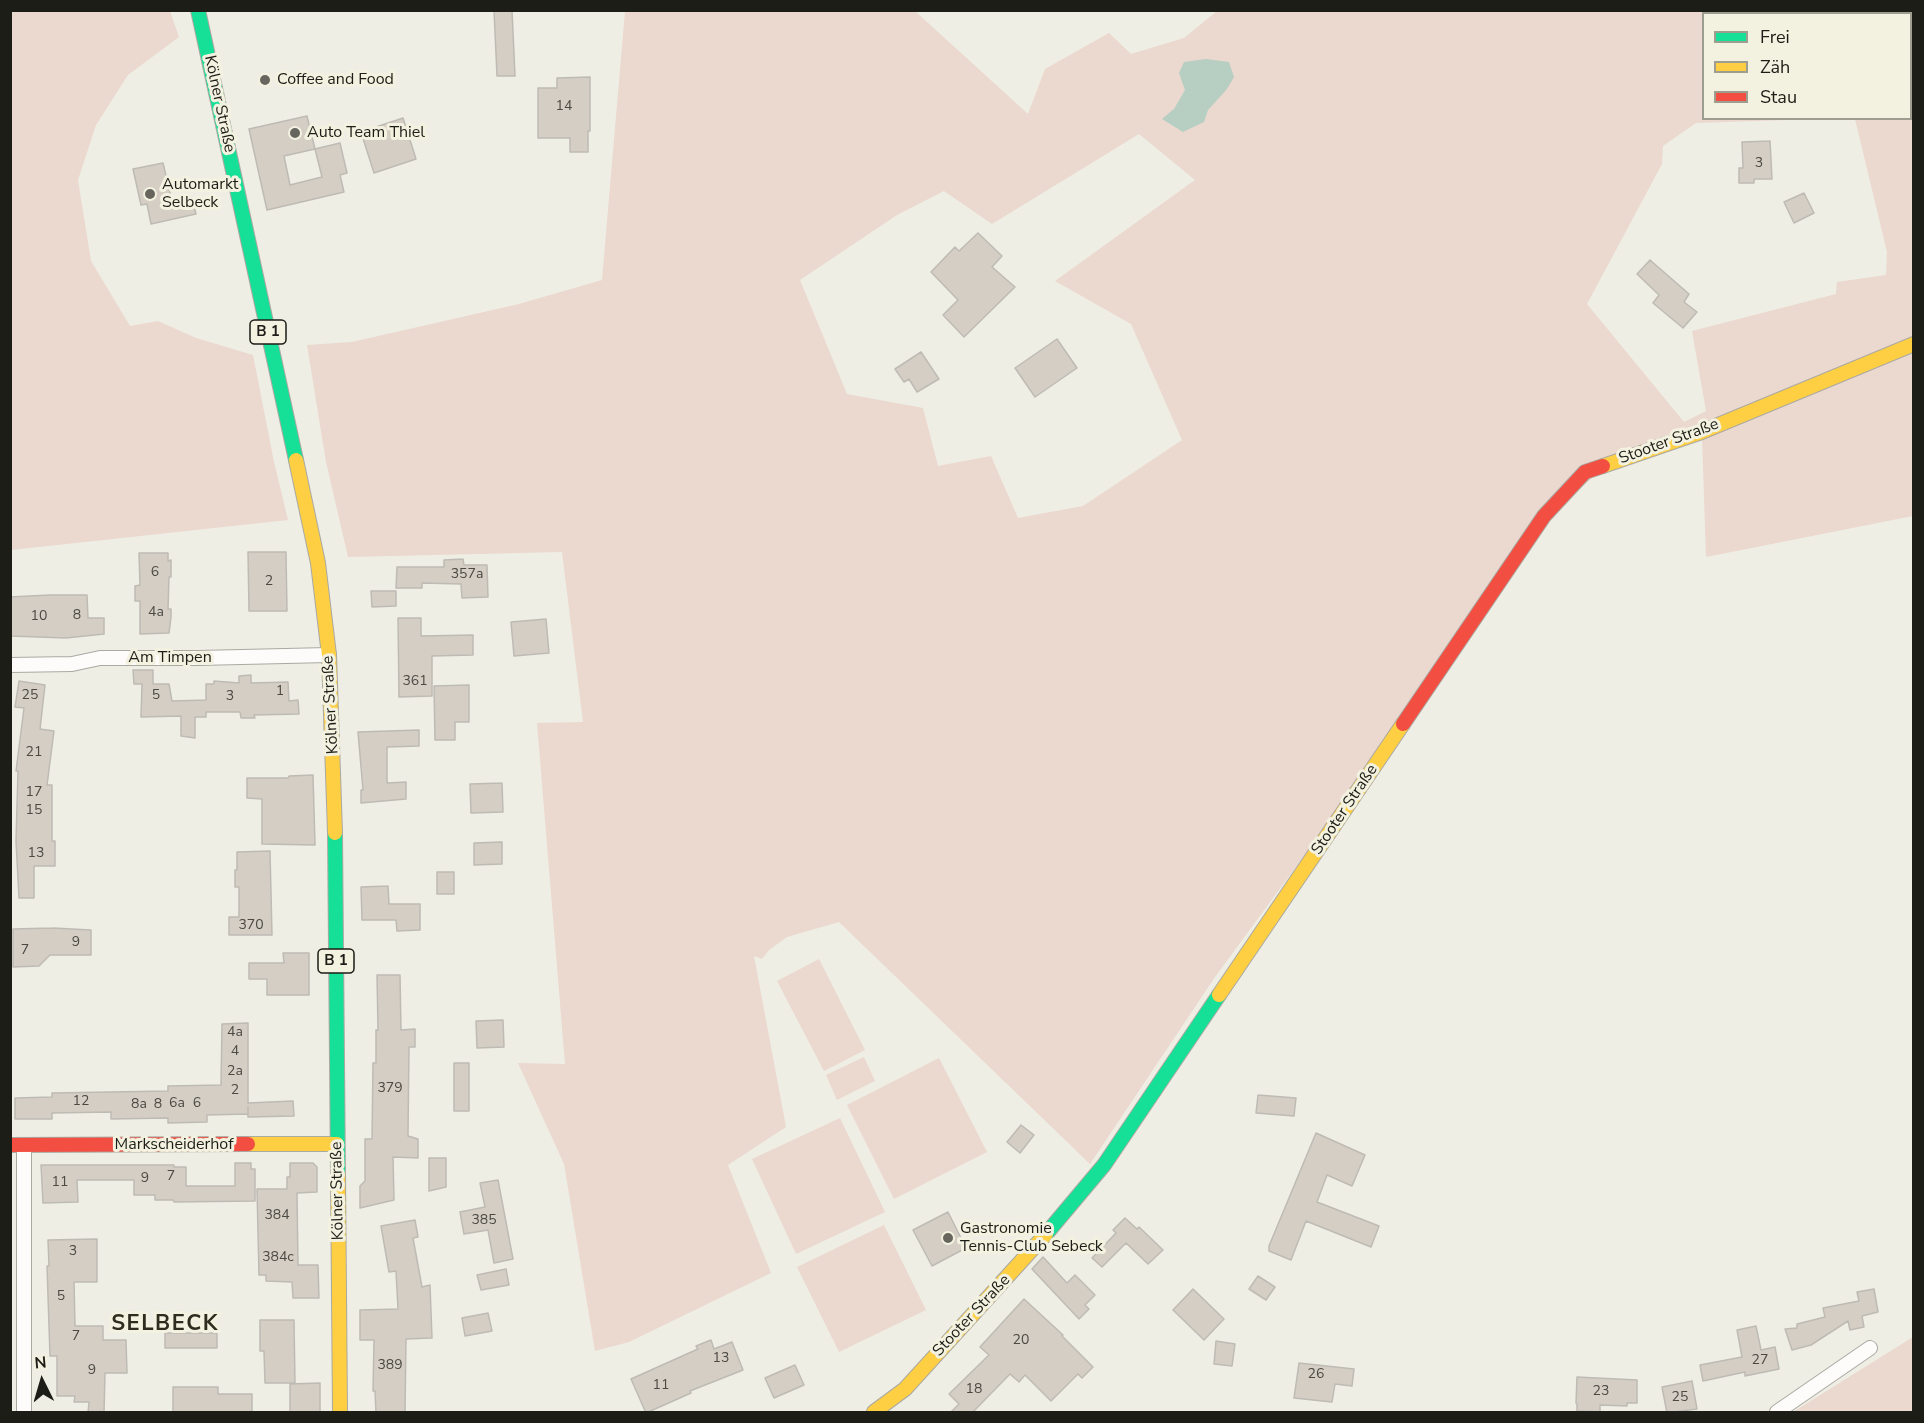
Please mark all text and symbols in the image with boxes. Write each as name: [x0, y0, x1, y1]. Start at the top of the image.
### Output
legend: [1702, 12, 1912, 120]
text: Frei: [1760, 25, 1790, 49]
street label: Kölner Straße: [199, 54, 239, 154]
text: Zäh: [1760, 55, 1790, 79]
place label: Coffee and Food: [277, 70, 394, 90]
marker: Coffee and Food: [258, 73, 272, 87]
text: Stau: [1760, 85, 1797, 109]
house number: 14: [556, 99, 572, 115]
place label: Auto Team Thiel: [307, 123, 425, 143]
marker: Auto Team Thiel: [288, 126, 302, 140]
house number: 3: [1755, 156, 1763, 172]
place label: Automarkt Selbeck: [162, 175, 238, 213]
marker: Automarkt Selbeck: [143, 187, 157, 201]
road number: B 1: [250, 320, 286, 344]
street label: Stooter Straße: [1616, 415, 1722, 469]
house number: 6: [151, 565, 159, 581]
house number: 357a: [451, 567, 483, 583]
house number: 2: [265, 574, 273, 590]
house number: 4a: [148, 605, 164, 621]
house number: 8: [73, 608, 81, 624]
house number: 10: [31, 609, 47, 625]
street label: Am Timpen: [128, 648, 212, 668]
street label: Kölner Straße: [319, 655, 343, 755]
house number: 361: [402, 674, 428, 690]
house number: 1: [276, 684, 284, 700]
house number: 25: [22, 688, 38, 704]
house number: 5: [152, 688, 160, 704]
house number: 3: [226, 689, 234, 705]
house number: 21: [26, 745, 42, 761]
street label: Stooter Straße: [1308, 761, 1382, 859]
house number: 17: [26, 785, 42, 801]
house number: 15: [26, 803, 42, 819]
house number: 13: [28, 846, 44, 862]
house number: 370: [238, 918, 264, 934]
house number: 9: [72, 935, 80, 951]
house number: 7: [21, 943, 29, 959]
road number: B 1: [318, 949, 354, 973]
house number: 4a: [227, 1025, 243, 1041]
house number: 4: [231, 1044, 239, 1060]
house number: 2a: [227, 1064, 243, 1080]
house number: 379: [377, 1081, 403, 1097]
house number: 2: [231, 1083, 239, 1099]
house number: 12: [73, 1094, 89, 1110]
house number: 6a: [169, 1096, 185, 1112]
house number: 6: [193, 1096, 201, 1112]
house number: 8a: [131, 1097, 147, 1113]
house number: 8: [154, 1097, 162, 1113]
street label: Markscheiderhof: [115, 1135, 233, 1155]
street label: Kölner Straße: [328, 1141, 348, 1241]
house number: 7: [167, 1169, 175, 1185]
house number: 9: [141, 1171, 149, 1187]
house number: 11: [52, 1175, 68, 1191]
house number: 384: [264, 1208, 290, 1224]
house number: 385: [471, 1213, 497, 1229]
place label: Gastronomie Tennis-Club Sebeck: [960, 1219, 1103, 1257]
marker: Gastronomie Tennis-Club Sebeck: [941, 1231, 955, 1245]
house number: 3: [69, 1244, 77, 1260]
house number: 384c: [262, 1250, 294, 1266]
street label: Stooter Straße: [929, 1271, 1015, 1361]
house number: 5: [57, 1289, 65, 1305]
district label: SELBECK: [111, 1312, 219, 1338]
house number: 7: [72, 1329, 80, 1345]
house number: 20: [1013, 1333, 1029, 1349]
north arrow: [12, 1351, 72, 1411]
house number: 13: [713, 1351, 729, 1367]
text: N: [34, 1352, 47, 1375]
house number: 27: [1752, 1353, 1768, 1369]
house number: 389: [377, 1358, 403, 1374]
house number: 9: [88, 1363, 96, 1379]
house number: 26: [1308, 1367, 1324, 1383]
house number: 11: [653, 1378, 669, 1394]
house number: 18: [966, 1382, 982, 1398]
house number: 23: [1593, 1384, 1609, 1400]
house number: 25: [1672, 1390, 1688, 1406]

